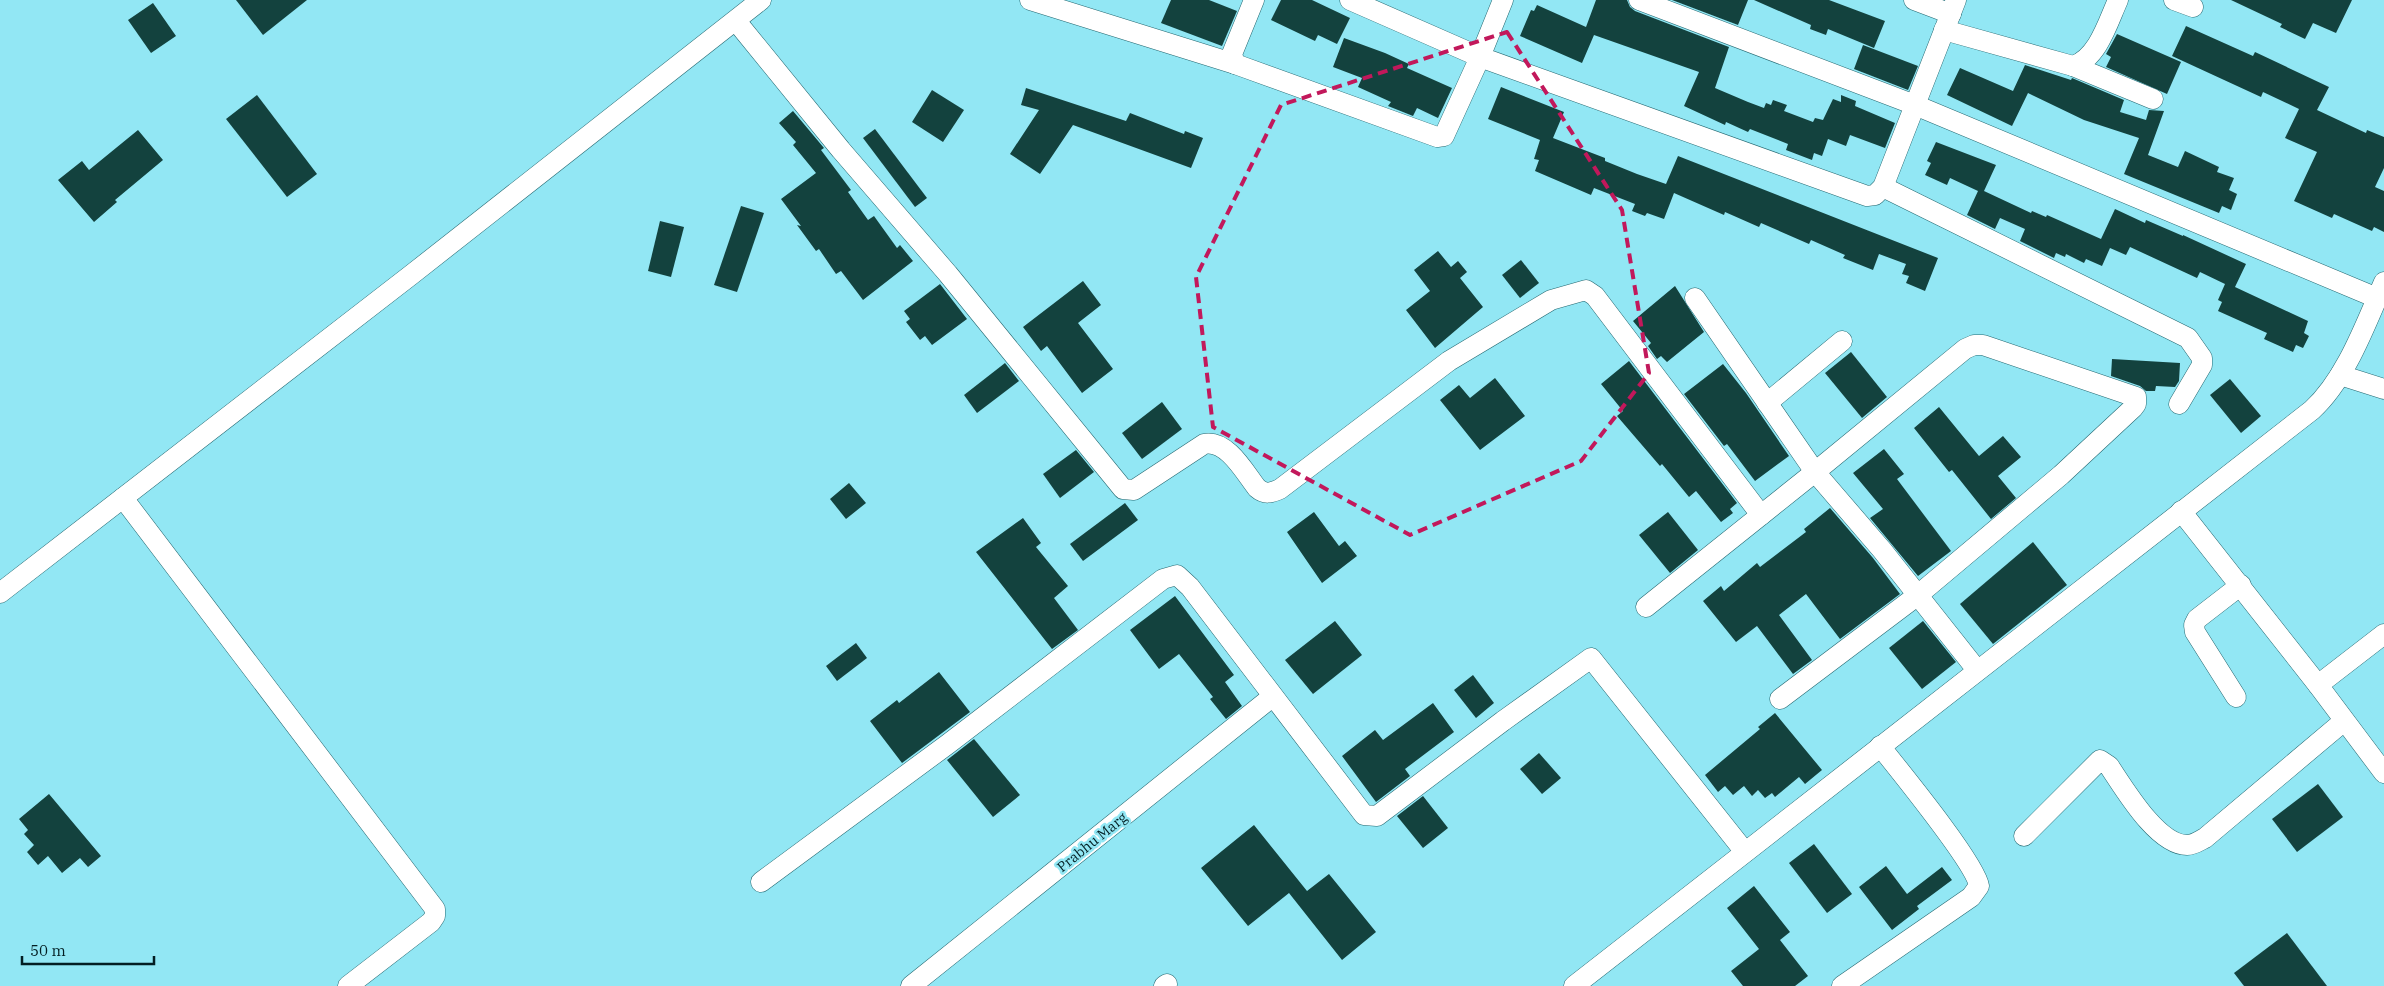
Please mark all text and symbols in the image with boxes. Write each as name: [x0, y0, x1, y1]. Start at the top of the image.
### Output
street label: Prabhu Marg: [1053, 808, 1131, 876]
scale bar: [22, 934, 155, 966]
text: 50 m: [30, 941, 66, 960]

